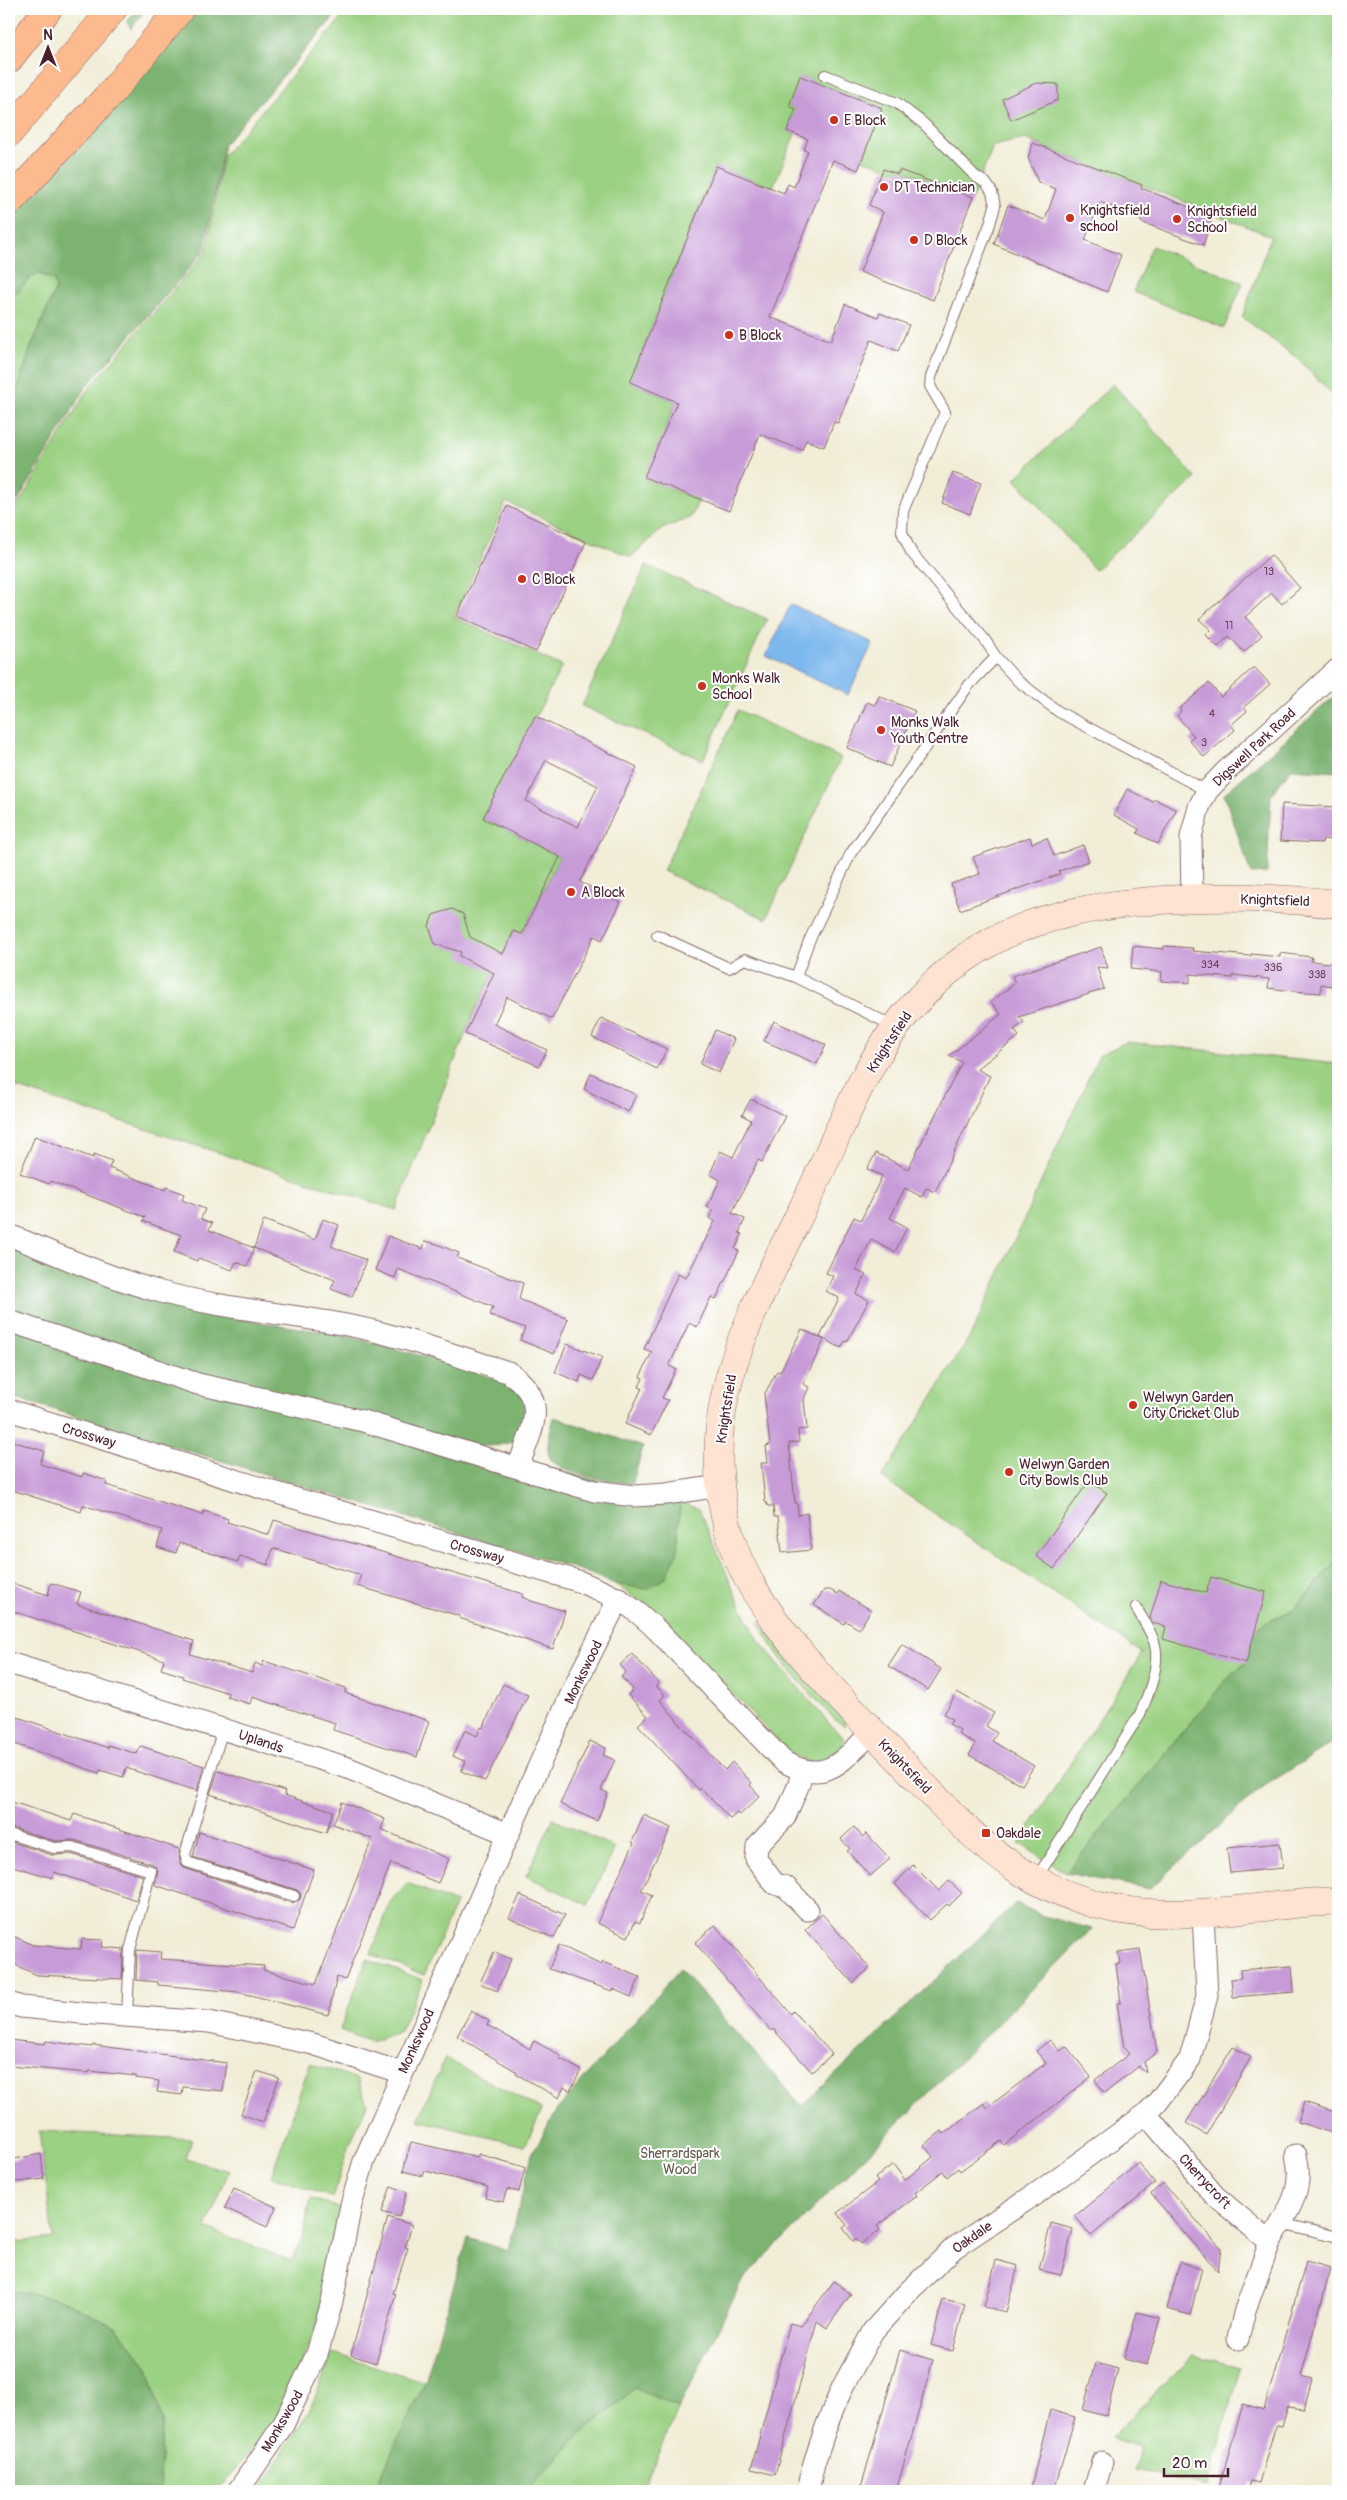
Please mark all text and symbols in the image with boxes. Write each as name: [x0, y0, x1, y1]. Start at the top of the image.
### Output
north arrow: [22, 22, 72, 72]
text: N: [43, 27, 53, 44]
place label: E Block: [844, 112, 886, 129]
marker: E Block: [828, 114, 840, 126]
place label: DT Technician: [894, 179, 975, 196]
marker: DT Technician: [878, 181, 890, 193]
place label: Knightsfield school: [1080, 202, 1150, 235]
place label: Knightsfield School: [1187, 203, 1257, 236]
marker: Knightsfield school: [1064, 212, 1076, 224]
marker: Knightsfield School: [1171, 213, 1183, 225]
place label: D Block: [924, 232, 968, 249]
marker: D Block: [908, 234, 920, 246]
place label: B Block: [739, 327, 782, 344]
marker: B Block: [723, 329, 735, 341]
house number: 13: [1264, 565, 1274, 578]
place label: C Block: [532, 571, 576, 588]
marker: C Block: [516, 573, 528, 585]
house number: 11: [1225, 619, 1233, 632]
place label: Monks Walk School: [712, 670, 780, 703]
marker: Monks Walk School: [696, 680, 708, 692]
street label: Digswell Park Road: [1209, 705, 1299, 790]
house number: 4: [1209, 707, 1216, 720]
place label: Monks Walk Youth Centre: [890, 714, 968, 747]
marker: Monks Walk Youth Centre: [875, 724, 887, 736]
house number: 3: [1201, 736, 1207, 749]
place label: A Block: [581, 884, 625, 901]
marker: A Block: [565, 886, 577, 898]
street label: Knightsfield: [1240, 891, 1310, 910]
house number: 334: [1201, 958, 1220, 971]
house number: 336: [1264, 961, 1282, 974]
house number: 338: [1308, 968, 1326, 981]
street label: Knightsfield: [863, 1008, 916, 1076]
street label: Knightsfield: [713, 1373, 740, 1445]
place label: Welwyn Garden City Cricket Club: [1143, 1389, 1239, 1422]
marker: Welwyn Garden City Cricket Club: [1127, 1399, 1139, 1411]
street label: Crossway: [60, 1419, 118, 1452]
place label: Welwyn Garden City Bowls Club: [1019, 1456, 1110, 1489]
marker: Welwyn Garden City Bowls Club: [1003, 1466, 1015, 1478]
street label: Crossway: [448, 1536, 506, 1567]
street label: Monkswood: [561, 1637, 606, 1707]
street label: Uplands: [236, 1726, 286, 1757]
street label: Knightsfield: [874, 1735, 935, 1797]
place label: Oakdale: [996, 1825, 1041, 1842]
marker: Oakdale: [980, 1827, 992, 1839]
street label: Monkswood: [395, 2006, 438, 2076]
park label: Sherrardspark Wood: [640, 2145, 720, 2178]
street label: Cherrycroft: [1175, 2150, 1235, 2213]
street label: Oakdale: [949, 2218, 996, 2257]
street label: Monkswood: [258, 2387, 307, 2455]
scale bar: [1164, 2445, 1228, 2477]
text: 20 m: [1172, 2454, 1207, 2473]

